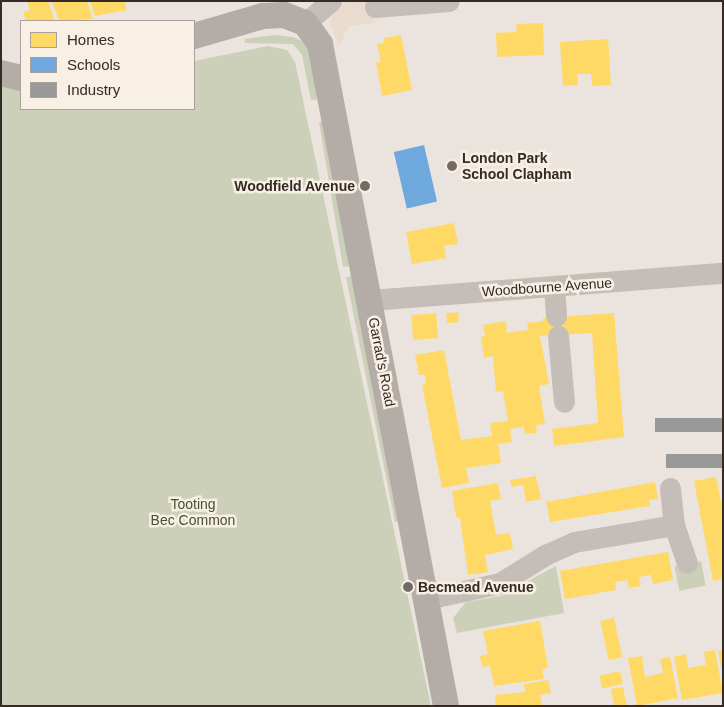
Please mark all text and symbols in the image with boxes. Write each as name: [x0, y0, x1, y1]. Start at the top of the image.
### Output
legend: [20, 20, 195, 110]
text: Homes: [67, 31, 115, 48]
text: Schools: [67, 56, 120, 73]
text: Industry: [67, 81, 120, 98]
place label: London Park School Clapham: [462, 150, 572, 182]
marker: London Park School Clapham: [446, 160, 458, 172]
place label: Woodfield Avenue: [234, 178, 355, 194]
marker: Woodfield Avenue: [359, 180, 371, 192]
street label: Woodbourne Avenue: [481, 274, 613, 300]
street label: Garrad's Road: [365, 316, 399, 408]
park label: Tooting Bec Common: [151, 496, 235, 528]
place label: Becmead Avenue: [418, 579, 534, 595]
marker: Becmead Avenue: [402, 581, 414, 593]

